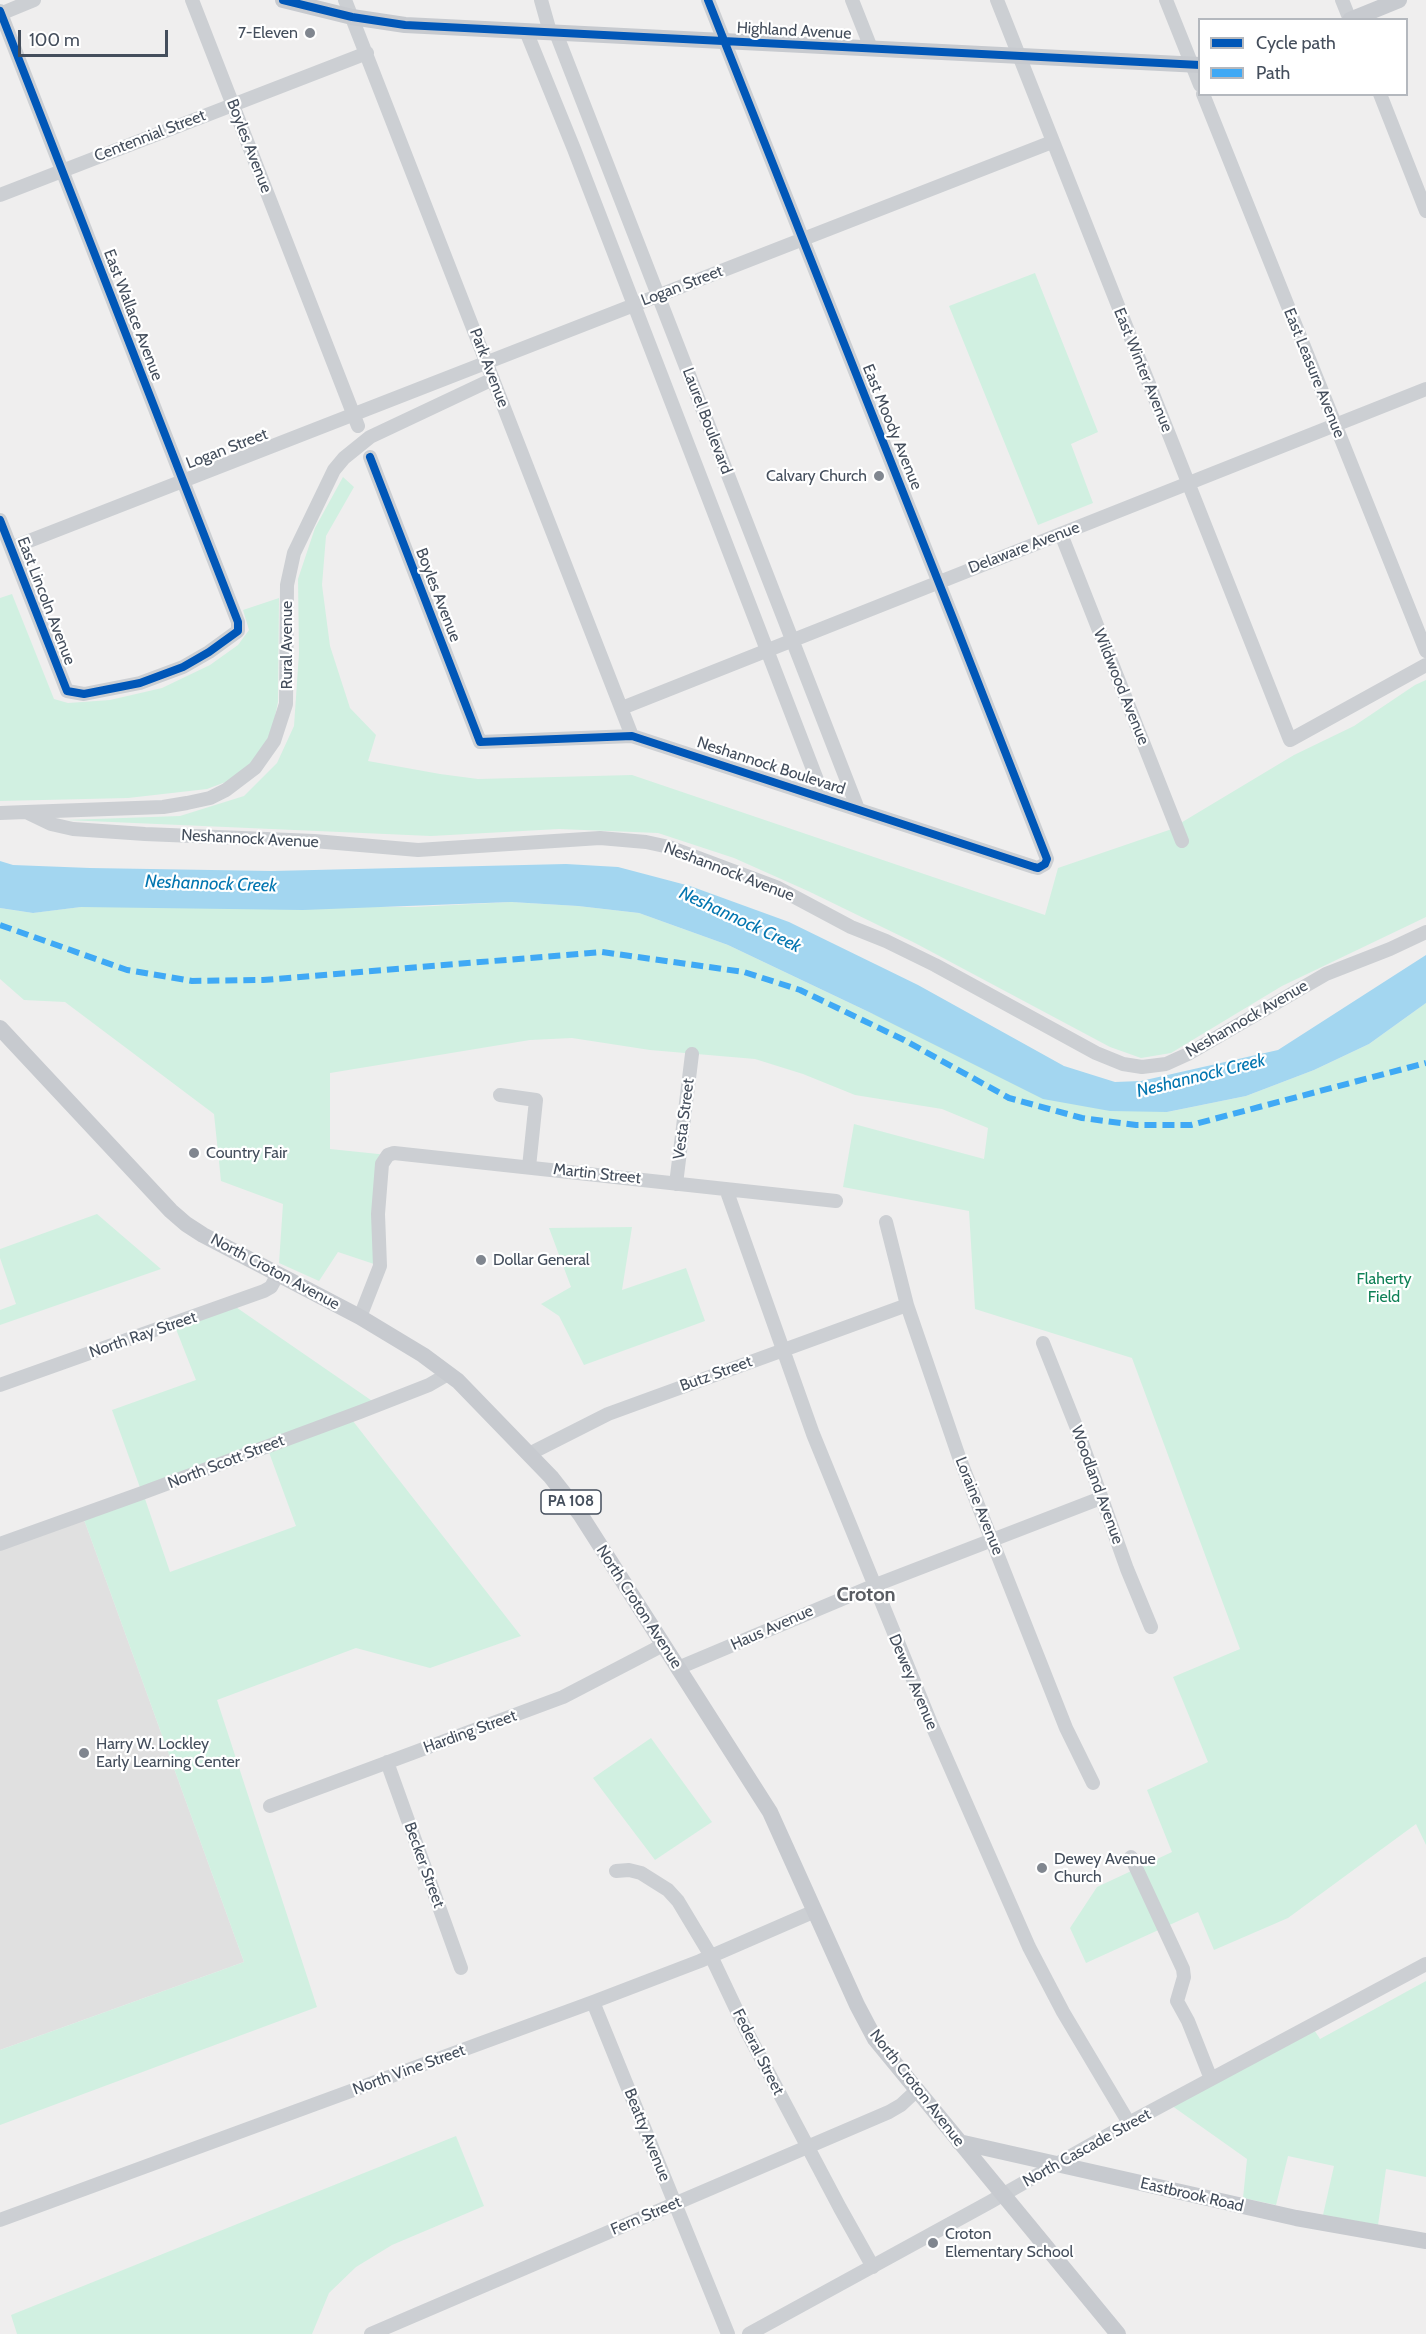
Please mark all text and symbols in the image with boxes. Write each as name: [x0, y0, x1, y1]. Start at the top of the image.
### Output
scale bar: [21, 18, 171, 56]
street label: Highland Avenue: [736, 18, 852, 44]
legend: [1198, 18, 1408, 96]
place label: 7-Eleven: [238, 23, 298, 43]
marker: 7-Eleven: [303, 26, 317, 40]
text: 100 m: [29, 29, 80, 51]
text: Cycle path: [1256, 32, 1336, 54]
text: Path: [1256, 62, 1290, 84]
street label: Boyles Avenue: [222, 96, 276, 196]
street label: Centennial Street: [92, 106, 208, 166]
street label: East Wallace Avenue: [99, 247, 167, 383]
street label: Logan Street: [638, 262, 726, 310]
street label: East Winter Avenue: [1109, 305, 1177, 435]
street label: East Leasure Avenue: [1279, 305, 1349, 441]
street label: Park Avenue: [465, 326, 513, 410]
street label: East Moody Avenue: [858, 361, 926, 493]
street label: Laurel Boulevard: [678, 365, 736, 477]
street label: Logan Street: [183, 425, 271, 473]
place label: Calvary Church: [766, 466, 867, 486]
marker: Calvary Church: [872, 469, 886, 483]
street label: Delaware Avenue: [966, 518, 1082, 578]
street label: East Lincoln Avenue: [13, 534, 79, 668]
street label: Boyles Avenue: [411, 545, 465, 645]
street label: Rural Avenue: [277, 601, 297, 689]
street label: Wildwood Avenue: [1089, 626, 1153, 748]
street label: Neshannock Boulevard: [694, 733, 848, 799]
street label: Neshannock Avenue: [181, 826, 319, 852]
street label: Neshannock Avenue: [661, 838, 797, 906]
water label: Neshannock Creek: [145, 871, 277, 897]
water label: Neshannock Creek: [676, 882, 804, 958]
street label: Neshannock Avenue: [1183, 976, 1311, 1062]
water label: Neshannock Creek: [1134, 1050, 1268, 1102]
street label: Vesta Street: [670, 1077, 698, 1161]
place label: Country Fair: [206, 1143, 287, 1163]
marker: Country Fair: [187, 1146, 201, 1160]
street label: Martin Street: [552, 1160, 642, 1188]
street label: North Croton Avenue: [207, 1230, 343, 1314]
place label: Dollar General: [493, 1250, 590, 1270]
marker: Dollar General: [474, 1253, 488, 1267]
park label: Flaherty Field: [1356, 1269, 1412, 1307]
street label: North Ray Street: [87, 1308, 199, 1362]
street label: Butz Street: [677, 1352, 755, 1396]
street label: Woodland Avenue: [1067, 1423, 1127, 1547]
street label: North Scott Street: [165, 1431, 287, 1493]
street label: Loraine Avenue: [951, 1454, 1007, 1558]
road number: PA 108: [541, 1490, 601, 1514]
street label: North Croton Avenue: [592, 1542, 686, 1672]
district label: Croton: [836, 1583, 896, 1607]
street label: Haus Avenue: [728, 1601, 816, 1655]
street label: Dewey Avenue: [884, 1631, 942, 1733]
street label: Harding Street: [421, 1706, 519, 1758]
place label: Harry W. Lockley Early Learning Center: [96, 1734, 240, 1772]
marker: Harry W. Lockley Early Learning Center: [77, 1746, 91, 1760]
street label: Becker Street: [400, 1820, 448, 1910]
place label: Dewey Avenue Church: [1054, 1849, 1156, 1887]
marker: Dewey Avenue Church: [1035, 1861, 1049, 1875]
street label: Federal Street: [728, 2006, 788, 2098]
street label: North Croton Avenue: [865, 2026, 969, 2150]
street label: North Vine Street: [350, 2041, 468, 2099]
street label: Beatty Avenue: [620, 2086, 674, 2184]
street label: North Cascade Street: [1020, 2105, 1154, 2191]
street label: Eastbrook Road: [1139, 2174, 1245, 2216]
street label: Fern Street: [608, 2193, 684, 2239]
place label: Croton Elementary School: [945, 2224, 1073, 2262]
marker: Croton Elementary School: [926, 2236, 940, 2250]

